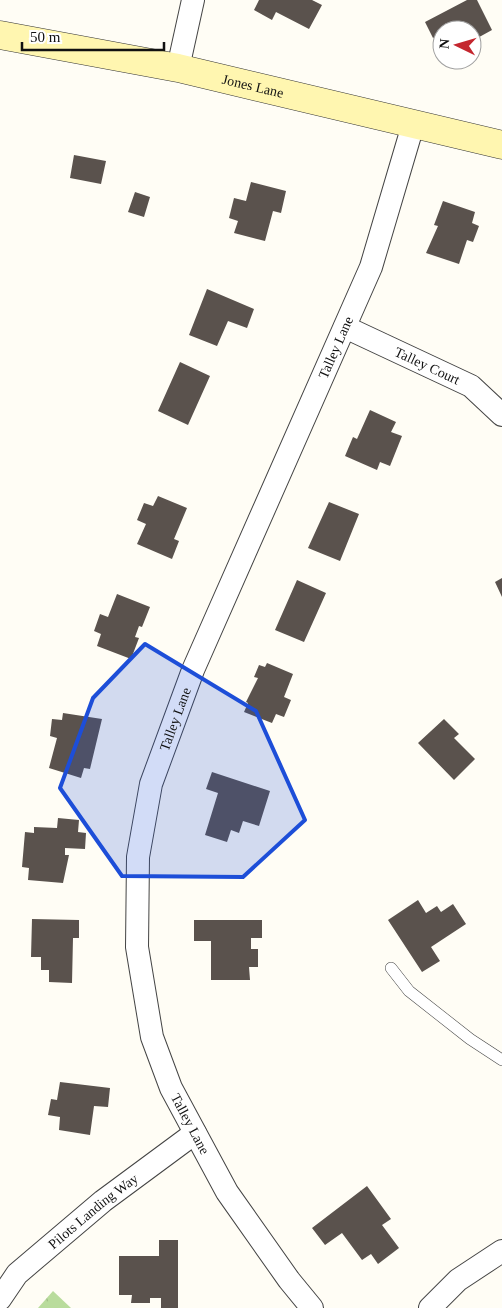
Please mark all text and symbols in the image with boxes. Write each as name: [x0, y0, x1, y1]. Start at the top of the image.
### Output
scale bar: [22, 20, 165, 52]
north arrow: [432, 20, 482, 70]
text: 50 m: [30, 29, 61, 45]
text: N: [437, 38, 452, 50]
street label: Jones Lane: [221, 71, 285, 100]
street label: Talley Lane: [315, 314, 356, 381]
street label: Talley Court: [392, 344, 462, 387]
street label: Talley Lane: [156, 685, 193, 753]
street label: Talley Lane: [168, 1091, 212, 1157]
street label: Pilots Landing Way: [45, 1170, 141, 1252]

